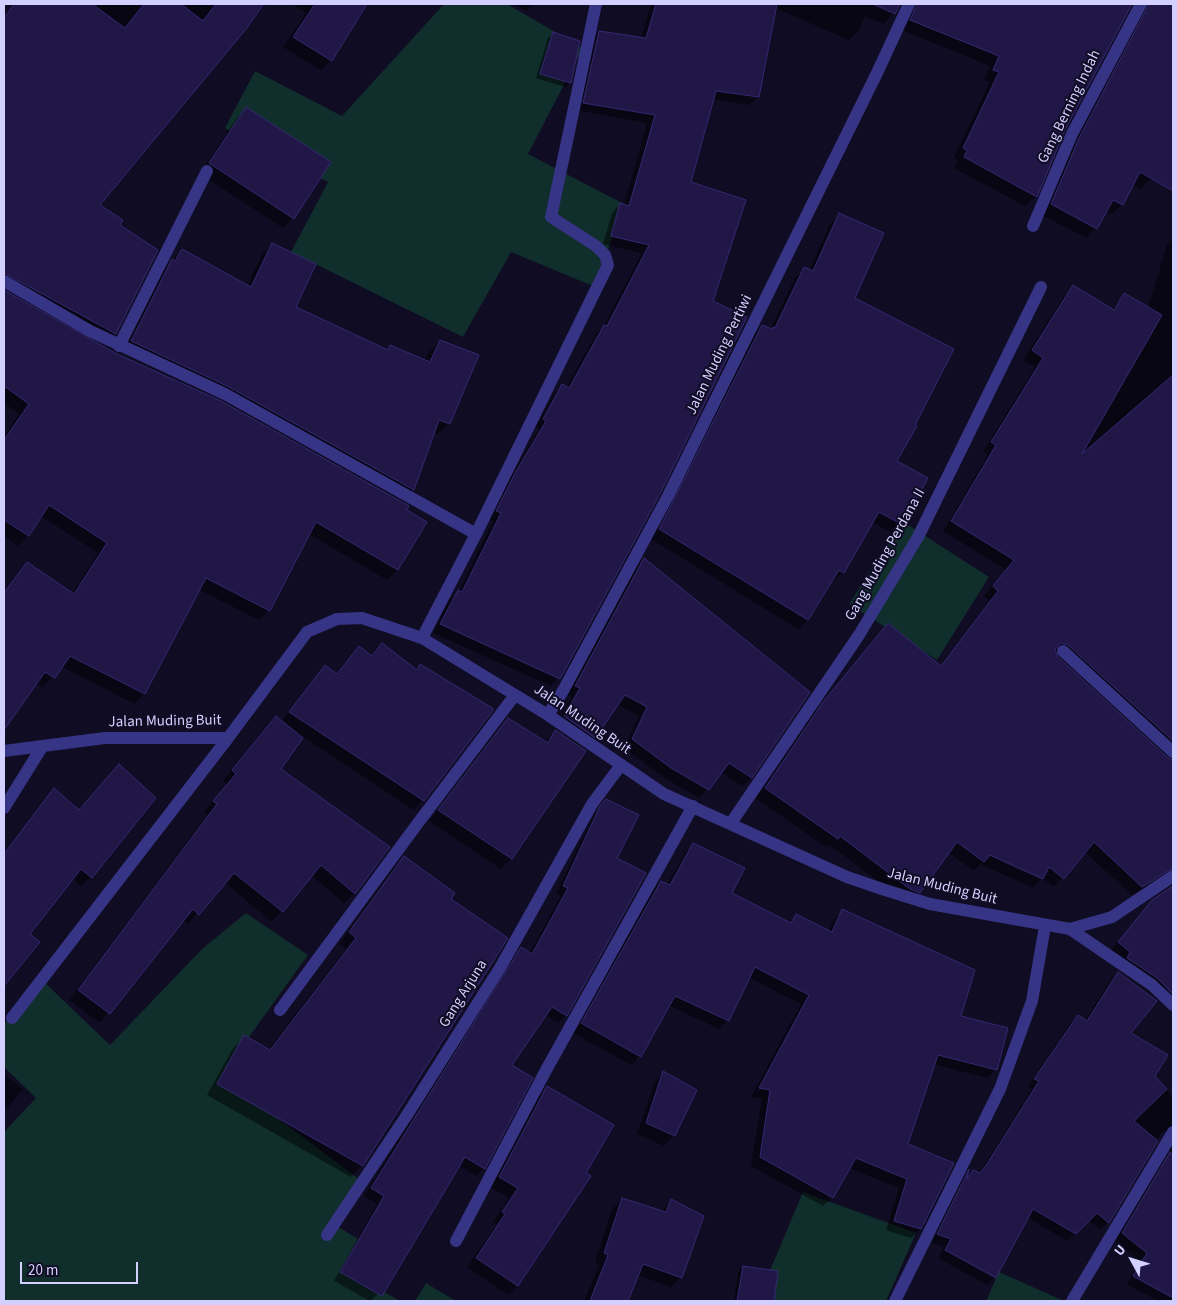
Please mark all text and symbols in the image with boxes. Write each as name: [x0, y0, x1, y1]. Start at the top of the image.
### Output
street label: Gang Berning Indah: [1035, 47, 1105, 167]
street label: Jalan Muding Pertiwi: [683, 292, 757, 418]
street label: Gang Muding Perdana II: [842, 486, 930, 624]
street label: Jalan Muding Buit: [530, 681, 634, 759]
street label: Jalan Muding Buit: [108, 712, 222, 732]
street label: Jalan Muding Buit: [885, 865, 999, 909]
street label: Gang Arjuna: [436, 957, 492, 1031]
north arrow: [1107, 1235, 1157, 1285]
text: U: [1110, 1241, 1131, 1260]
scale bar: [22, 1252, 140, 1284]
text: 20 m: [28, 1260, 58, 1281]

